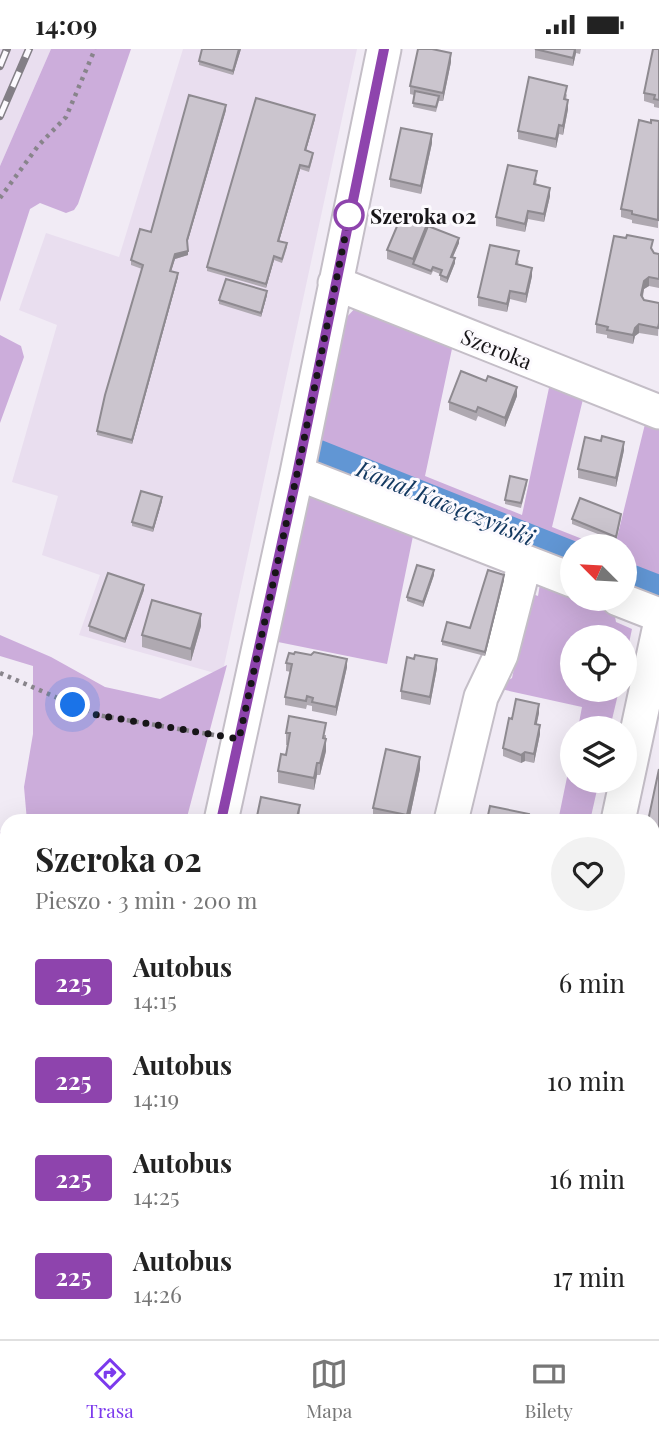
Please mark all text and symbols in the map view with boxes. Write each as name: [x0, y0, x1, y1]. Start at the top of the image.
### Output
text: 14:09: [35, 7, 97, 42]
marker: Szeroka 02: [334, 200, 364, 230]
place label: Szeroka 02: [370, 201, 476, 229]
street label: Szeroka: [457, 321, 537, 375]
water label: Kanał Kawęczyński: [351, 452, 541, 552]
north arrow: [560, 534, 637, 611]
map controls: [560, 534, 637, 793]
button: locate: [560, 625, 637, 702]
your location: [55, 687, 90, 722]
button: layers: [560, 716, 637, 793]
text: Szeroka 02: [35, 836, 202, 880]
button: heart: [551, 837, 625, 911]
text: Pieszo · 3 min · 200 m: [35, 884, 257, 915]
text: Autobus: [133, 949, 232, 984]
text: 6 min: [559, 965, 625, 1000]
text: 225: [55, 966, 92, 998]
text: 14:15: [133, 984, 177, 1015]
text: Autobus: [133, 1047, 232, 1082]
text: 10 min: [547, 1063, 625, 1098]
text: 225: [55, 1064, 92, 1096]
text: 14:19: [133, 1082, 179, 1113]
text: Autobus: [133, 1145, 232, 1180]
text: 16 min: [549, 1161, 625, 1196]
text: 225: [55, 1162, 92, 1194]
text: 14:25: [133, 1180, 180, 1211]
text: Autobus: [133, 1243, 232, 1278]
text: 17 min: [552, 1259, 625, 1294]
text: 225: [55, 1260, 92, 1292]
text: 14:26: [133, 1278, 182, 1309]
tab: Trasa: [86, 1355, 134, 1423]
tab: Mapa: [306, 1355, 352, 1423]
tab: Bilety: [524, 1355, 573, 1423]

